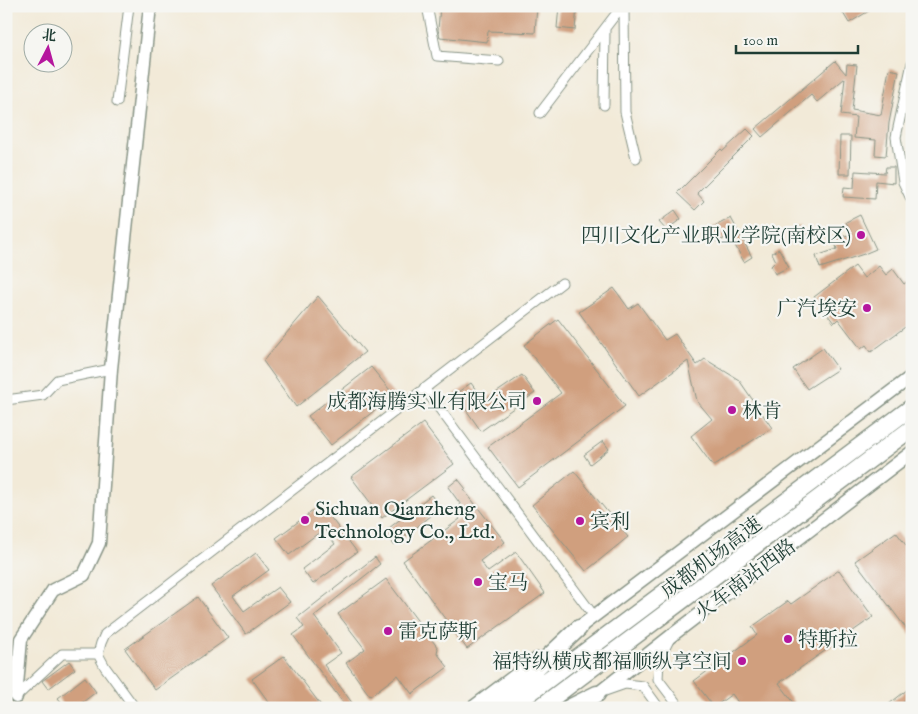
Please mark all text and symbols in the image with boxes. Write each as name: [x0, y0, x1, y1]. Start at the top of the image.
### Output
north arrow: [22, 22, 72, 72]
scale bar: [736, 22, 858, 54]
text: 北: [41, 26, 57, 46]
text: 100 m: [743, 31, 779, 50]
place label: 四川文化产业职业学院(南校区): [581, 224, 851, 249]
marker: 四川文化产业职业学院(南校区): [855, 229, 867, 241]
place label: 广汽埃安: [777, 297, 857, 322]
marker: 广汽埃安: [861, 302, 873, 314]
place label: 成都海腾实业有限公司: [327, 390, 527, 415]
marker: 成都海腾实业有限公司: [531, 395, 543, 407]
place label: 林肯: [742, 399, 782, 424]
marker: 林肯: [726, 404, 738, 416]
place label: Sichuan Qianzheng Technology Co., Ltd.: [315, 497, 495, 545]
place label: 宾利: [590, 510, 630, 535]
street label: 成都机场高速: [656, 512, 767, 604]
marker: Sichuan Qianzheng Technology Co., Ltd.: [299, 514, 311, 526]
marker: 宾利: [574, 515, 586, 527]
street label: 火车南站西路: [690, 534, 801, 626]
place label: 宝马: [488, 571, 528, 596]
marker: 宝马: [472, 576, 484, 588]
place label: 雷克萨斯: [398, 620, 478, 645]
marker: 雷克萨斯: [382, 625, 394, 637]
place label: 特斯拉: [798, 628, 858, 653]
marker: 特斯拉: [782, 633, 794, 645]
place label: 福特纵横成都福顺纵享空间: [492, 650, 732, 675]
marker: 福特纵横成都福顺纵享空间: [736, 655, 748, 667]

